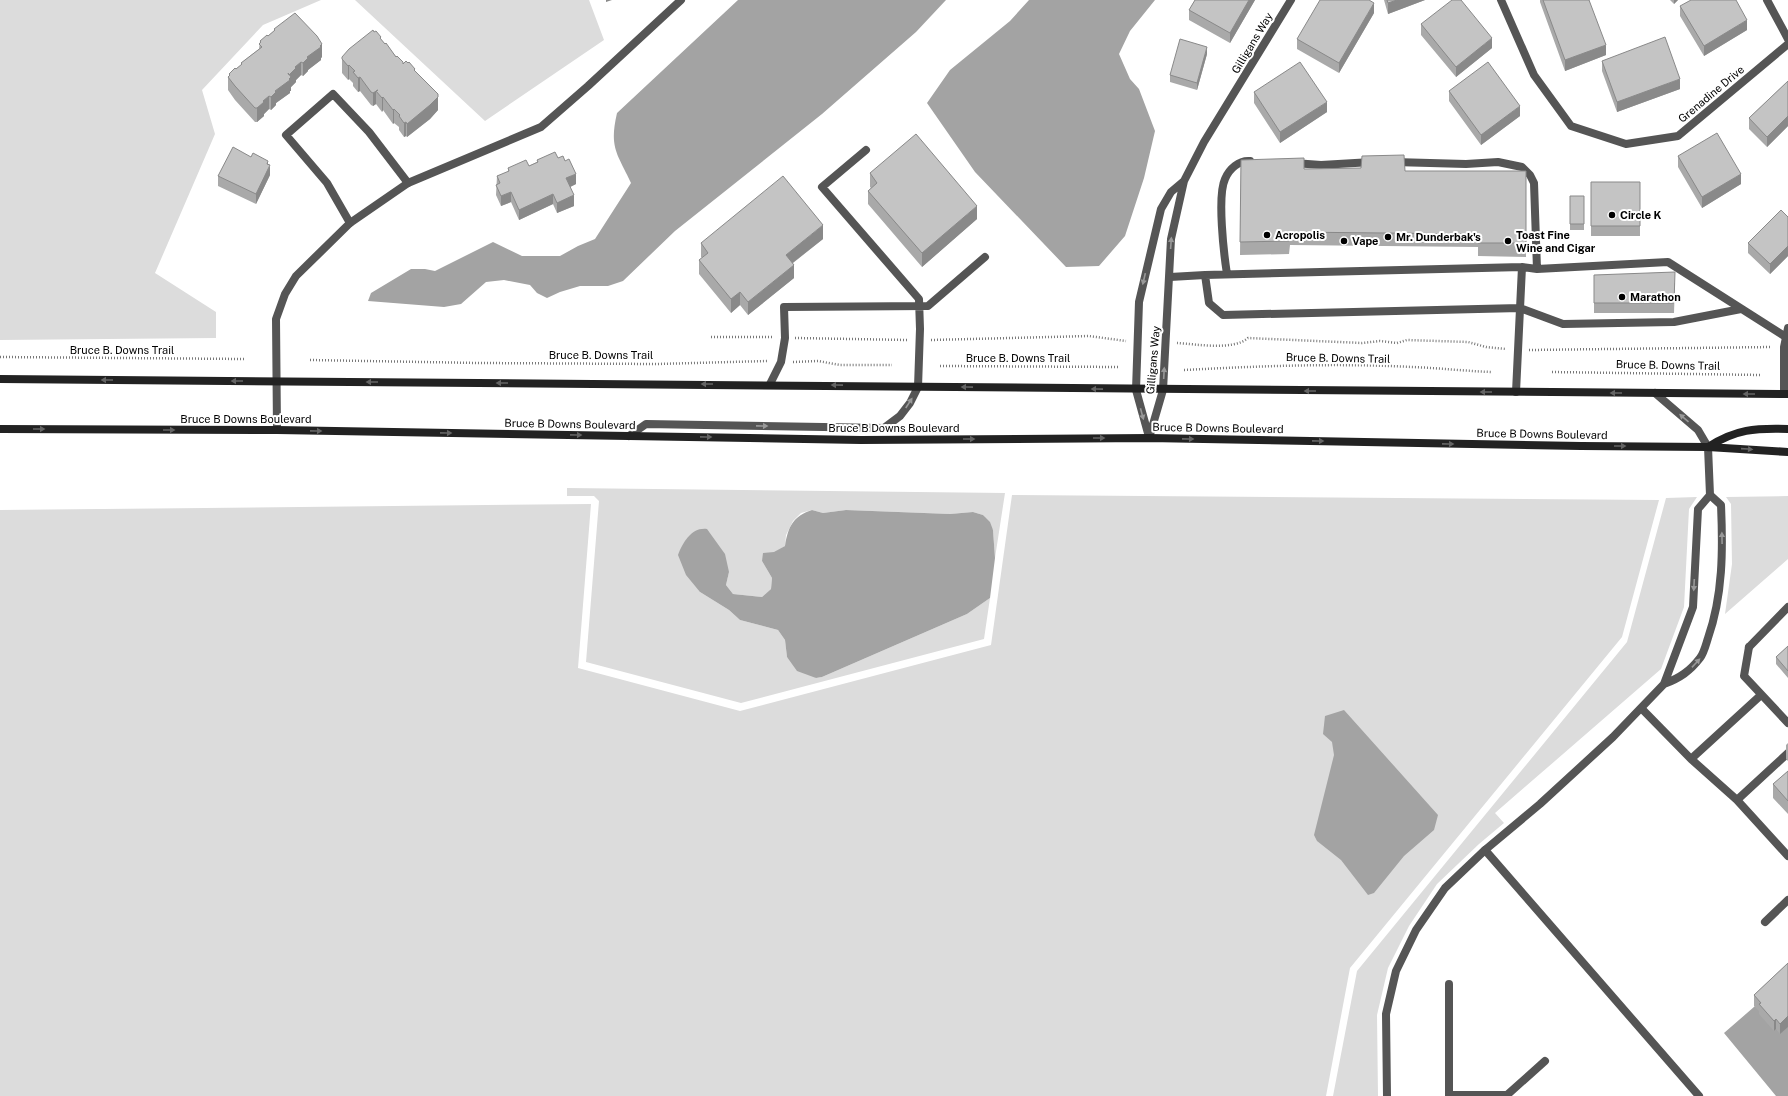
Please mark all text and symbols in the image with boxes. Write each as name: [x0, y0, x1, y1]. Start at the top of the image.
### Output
street label: Gilligans Way: [1229, 10, 1275, 76]
street label: Grenadine Drive: [1676, 63, 1746, 125]
place label: Circle K: [1620, 209, 1661, 221]
marker: Circle K: [1607, 210, 1617, 220]
place label: Acropolis: [1275, 229, 1325, 241]
place label: Toast Fine Wine and Cigar: [1516, 229, 1596, 254]
marker: Acropolis: [1262, 230, 1272, 240]
place label: Mr. Dunderbak's: [1396, 231, 1481, 243]
marker: Mr. Dunderbak's: [1383, 232, 1393, 242]
place label: Vape: [1352, 235, 1378, 247]
marker: Vape: [1339, 236, 1349, 246]
marker: Toast Fine Wine and Cigar: [1503, 236, 1513, 246]
one-way arrow: [1168, 237, 1175, 249]
one-way arrow: [1140, 273, 1146, 286]
place label: Marathon: [1630, 291, 1681, 303]
marker: Marathon: [1617, 292, 1627, 302]
street label: Gilligans Way: [1144, 325, 1162, 395]
street label: Bruce B. Downs Trail: [70, 344, 174, 356]
street label: Bruce B. Downs Trail: [549, 349, 653, 361]
street label: Bruce B. Downs Trail: [1286, 351, 1390, 365]
street label: Bruce B. Downs Trail: [966, 352, 1070, 364]
street label: Bruce B. Downs Trail: [1616, 358, 1720, 372]
one-way arrow: [1161, 367, 1168, 379]
one-way arrow: [100, 377, 113, 383]
one-way arrow: [230, 378, 243, 384]
one-way arrow: [365, 379, 378, 385]
one-way arrow: [495, 380, 508, 386]
one-way arrow: [700, 381, 713, 387]
one-way arrow: [831, 382, 843, 389]
one-way arrow: [960, 384, 973, 390]
one-way arrow: [1090, 386, 1103, 392]
one-way arrow: [1303, 388, 1316, 394]
one-way arrow: [1479, 389, 1492, 395]
one-way arrow: [1609, 390, 1622, 396]
one-way arrow: [1743, 390, 1755, 397]
one-way arrow: [905, 398, 913, 408]
one-way arrow: [1139, 408, 1145, 420]
street label: Bruce B Downs Boulevard: [180, 413, 312, 425]
one-way arrow: [1679, 413, 1689, 422]
street label: Bruce B Downs Boulevard: [504, 417, 636, 431]
street label: Bruce B Downs Boulevard: [1152, 421, 1284, 435]
street label: Bruce B Downs Boulevard: [828, 422, 960, 434]
one-way arrow: [756, 423, 769, 429]
one-way arrow: [33, 426, 46, 432]
one-way arrow: [163, 427, 176, 433]
street label: Bruce B Downs Boulevard: [1476, 427, 1608, 441]
one-way arrow: [310, 428, 323, 434]
one-way arrow: [440, 430, 453, 436]
one-way arrow: [570, 432, 583, 438]
one-way arrow: [700, 434, 713, 440]
one-way arrow: [1093, 435, 1106, 441]
one-way arrow: [963, 436, 976, 442]
one-way arrow: [1182, 436, 1195, 442]
one-way arrow: [1312, 438, 1325, 444]
one-way arrow: [1442, 441, 1455, 447]
one-way arrow: [1614, 443, 1626, 450]
one-way arrow: [1741, 446, 1753, 453]
one-way arrow: [1719, 531, 1725, 544]
one-way arrow: [1691, 579, 1697, 592]
one-way arrow: [1691, 658, 1700, 667]

